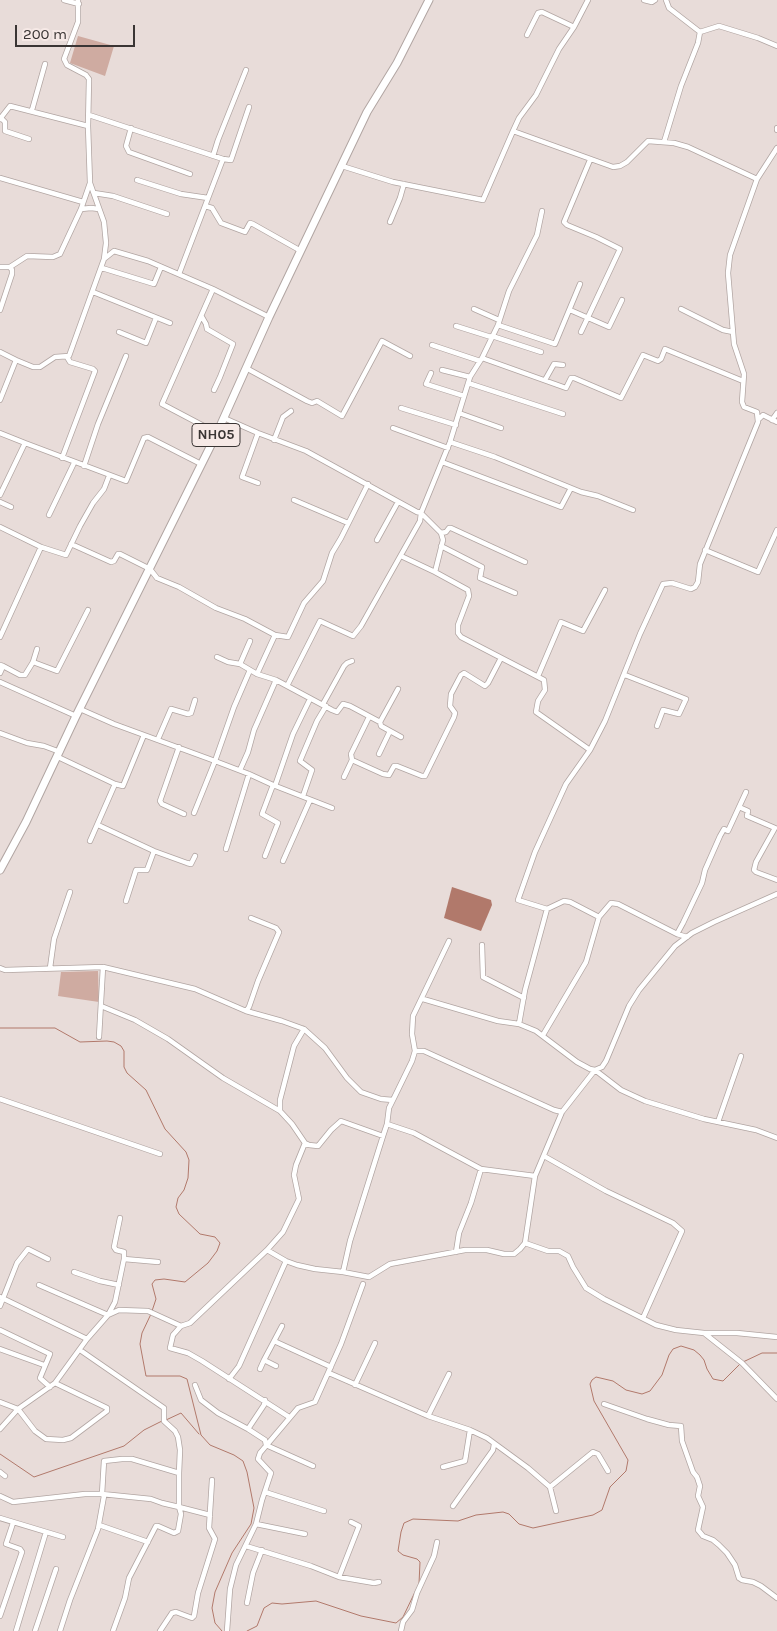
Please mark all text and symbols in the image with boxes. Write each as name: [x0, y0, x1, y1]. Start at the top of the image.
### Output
scale bar: [18, 15, 138, 47]
text: 200 m: [23, 25, 67, 43]
road number: NH05: [192, 424, 240, 446]

